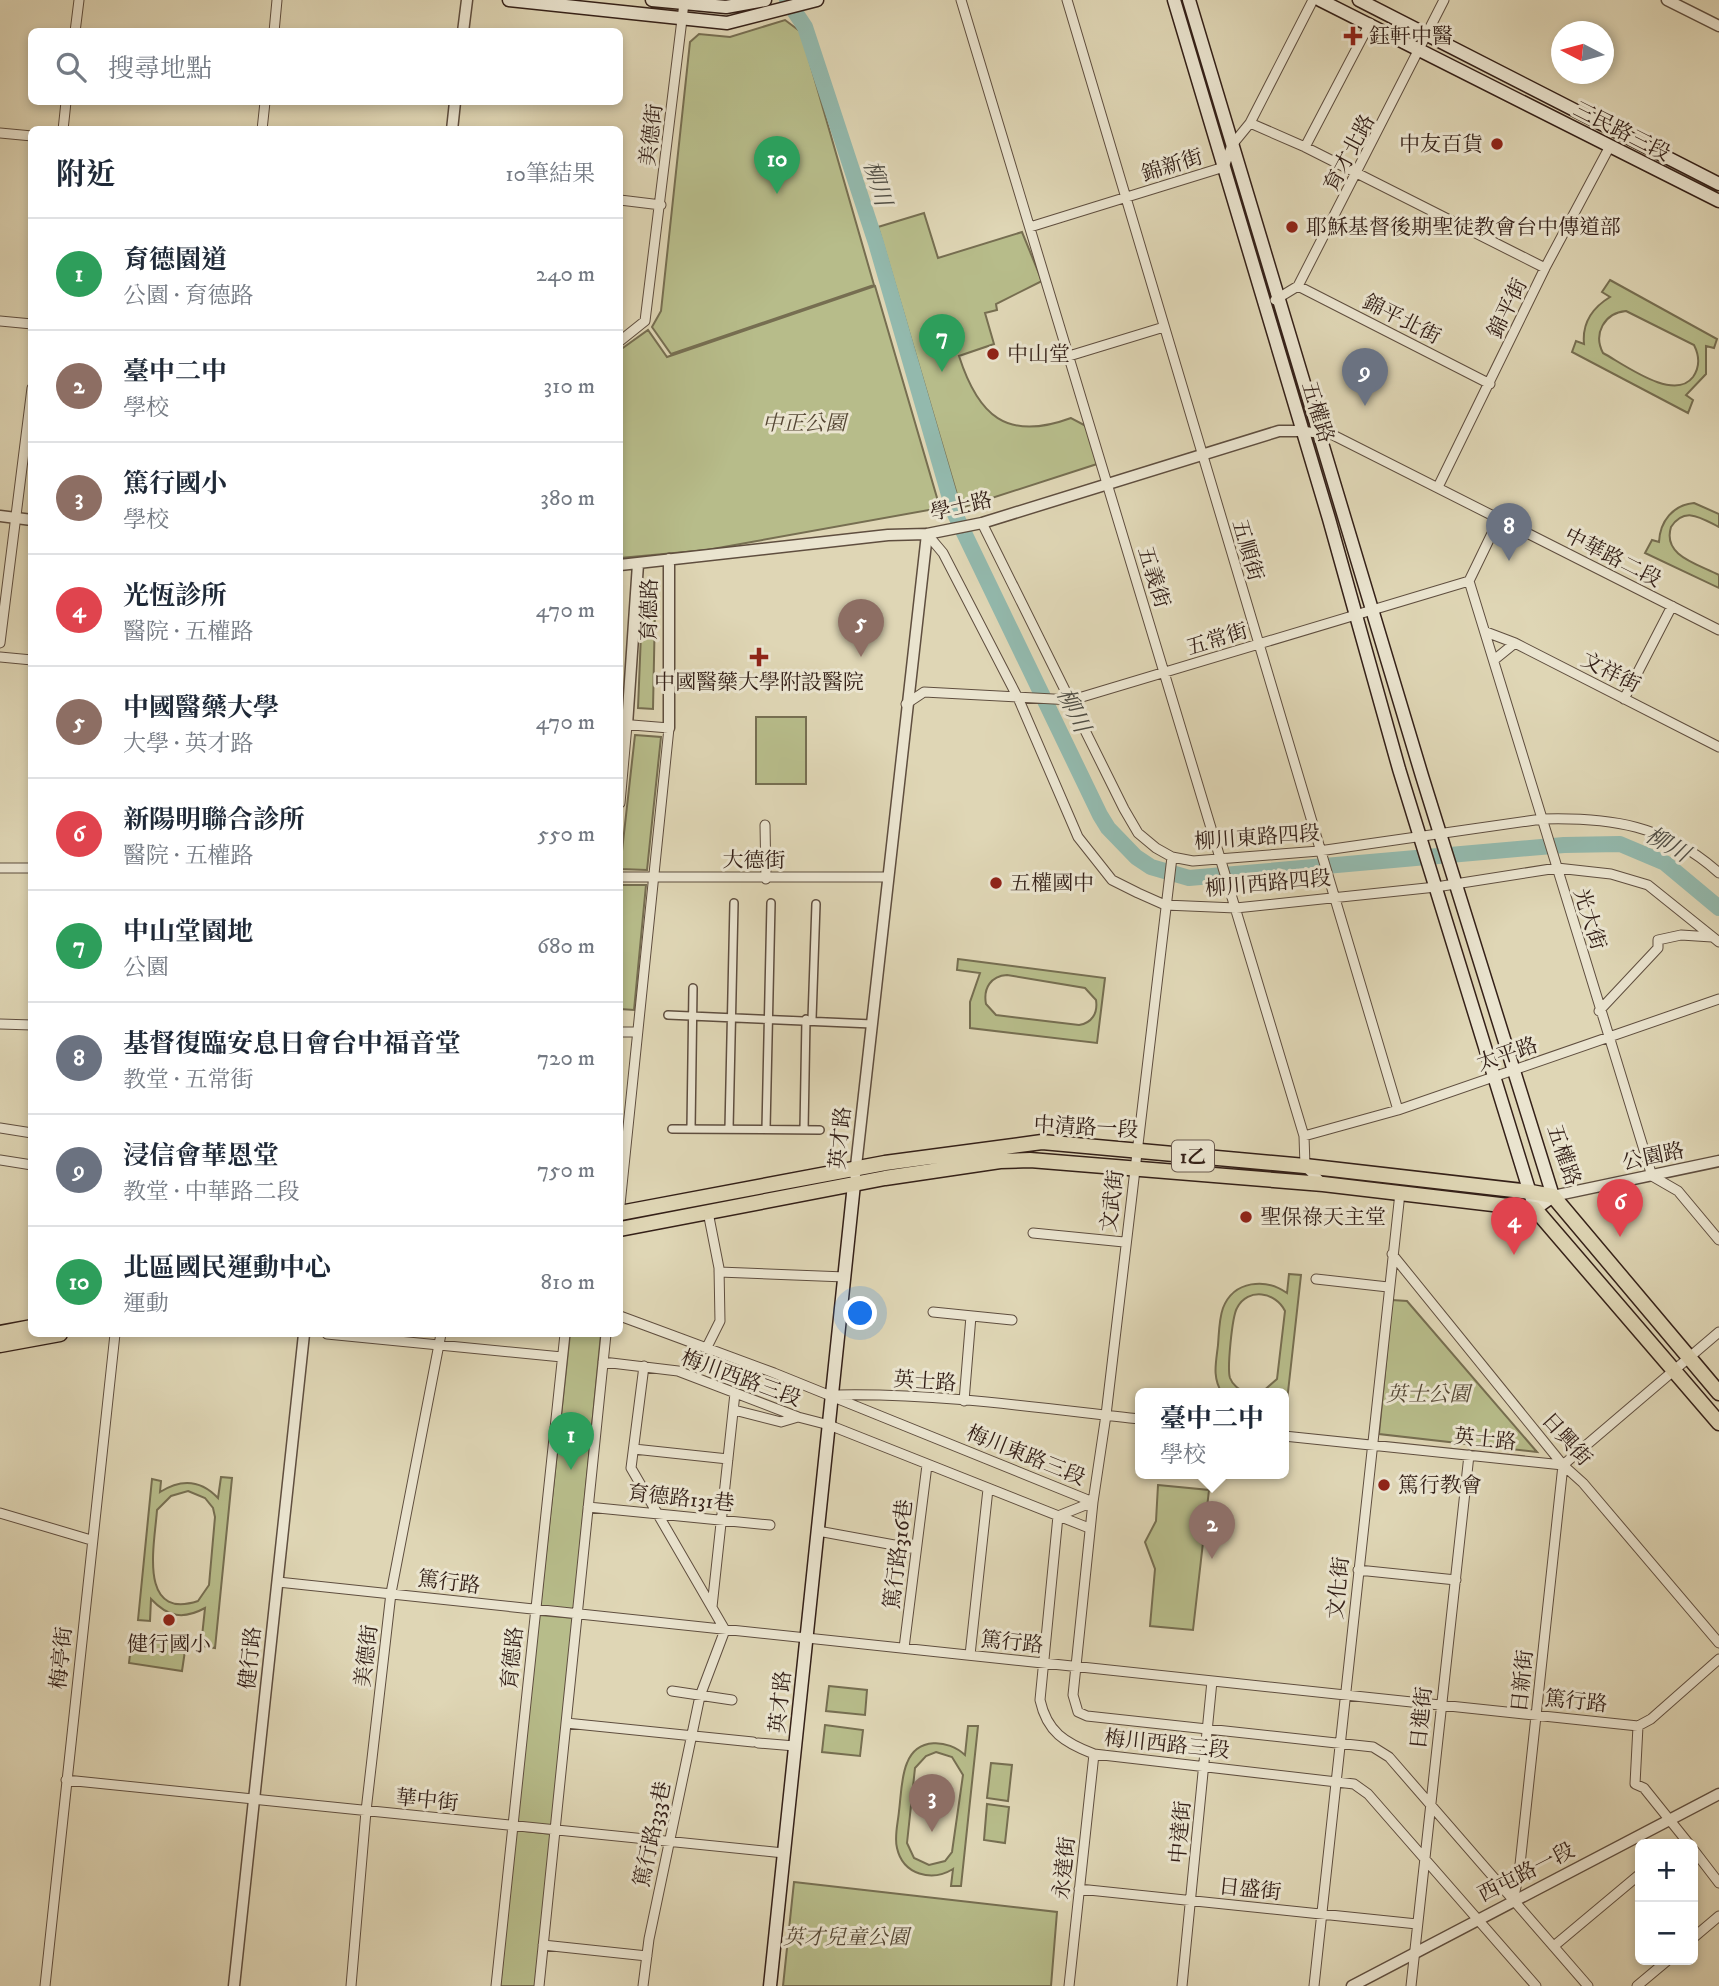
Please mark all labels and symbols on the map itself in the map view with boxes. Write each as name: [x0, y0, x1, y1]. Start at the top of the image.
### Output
north arrow: [1551, 21, 1614, 84]
place label: 鈺軒中醫: [1369, 24, 1453, 50]
marker: 鈺軒中醫: [1343, 26, 1363, 46]
street label: 三民路三段: [1569, 96, 1674, 167]
street label: 美德街: [635, 102, 669, 168]
street label: 育才北路: [1319, 110, 1381, 197]
place label: 中友百貨: [1399, 132, 1483, 158]
pin: 10: [754, 136, 800, 194]
marker: 中友百貨: [1489, 136, 1505, 152]
street label: 錦新街: [1138, 144, 1206, 188]
water label: 柳川: [856, 157, 898, 213]
place label: 耶穌基督後期聖徒教會台中傳道部: [1306, 215, 1621, 241]
marker: 耶穌基督後期聖徒教會台中傳道部: [1284, 219, 1300, 235]
street label: 錦平街: [1482, 274, 1533, 342]
street label: 錦平北街: [1358, 289, 1445, 351]
pin: 7: [919, 314, 965, 372]
place label: 中山堂: [1007, 342, 1070, 368]
marker: 中山堂: [985, 346, 1001, 362]
pin: 9: [1342, 348, 1388, 406]
street label: 五權路: [1295, 378, 1339, 446]
park label: 中正公園: [762, 411, 849, 437]
street label: 學士路: [928, 487, 995, 527]
pin: 8: [1486, 503, 1532, 561]
street label: 五順街: [1226, 516, 1268, 584]
street label: 中華路二段: [1560, 522, 1665, 593]
street label: 五義街: [1131, 543, 1175, 611]
street label: 育德路: [636, 578, 664, 642]
pin: 5: [838, 599, 884, 657]
street label: 五常街: [1183, 618, 1251, 662]
marker: 中國醫藥大學附設醫院: [749, 647, 769, 667]
street label: 文祥街: [1577, 647, 1645, 699]
place label: 中國醫藥大學附設醫院: [654, 670, 864, 696]
water label: 柳川: [1050, 684, 1097, 740]
street label: 柳川東路四段: [1193, 821, 1321, 855]
water label: 柳川: [1640, 821, 1697, 871]
street label: 大德街: [723, 848, 786, 874]
street label: 柳川西路四段: [1204, 866, 1332, 902]
place label: 五權國中: [1010, 871, 1094, 897]
marker: 五權國中: [988, 875, 1004, 891]
street label: 光大街: [1567, 885, 1611, 953]
street label: 太平路: [1473, 1032, 1541, 1077]
street label: 英才路: [825, 1105, 857, 1171]
street label: 中清路一段: [1033, 1112, 1139, 1144]
street label: 五權路: [1541, 1121, 1586, 1189]
street label: 公園路: [1620, 1138, 1687, 1176]
road number: 1乙: [1172, 1140, 1214, 1172]
street label: 文武街: [1096, 1168, 1130, 1234]
pin: 6: [1597, 1179, 1643, 1237]
pin: 4: [1491, 1197, 1537, 1255]
place label: 聖保祿天主堂: [1260, 1205, 1386, 1231]
marker: 聖保祿天主堂: [1238, 1209, 1254, 1225]
your location: [843, 1296, 877, 1330]
street label: 梅川西路三段: [677, 1345, 804, 1413]
street label: 英士路: [893, 1367, 957, 1397]
park label: 英士公園: [1386, 1382, 1473, 1408]
street label: 日興街: [1536, 1408, 1597, 1472]
pin: 1: [548, 1412, 594, 1470]
street label: 梅川東路三段: [962, 1420, 1089, 1492]
street label: 英士路: [1452, 1424, 1518, 1456]
place label: 篤行教會: [1398, 1473, 1482, 1499]
marker: 篤行教會: [1376, 1477, 1392, 1493]
street label: 育德路131巷: [626, 1480, 736, 1518]
street label: 篤行路316巷: [879, 1498, 919, 1610]
pin: 2: [1189, 1501, 1235, 1559]
street label: 文化街: [1323, 1555, 1355, 1621]
street label: 篤行路: [416, 1566, 482, 1600]
marker: 健行國小: [161, 1612, 177, 1628]
street label: 美德街: [350, 1623, 384, 1689]
street label: 梅亭街: [46, 1625, 78, 1691]
street label: 健行路: [235, 1625, 267, 1691]
street label: 育德路: [497, 1625, 529, 1691]
street label: 篤行路: [979, 1627, 1045, 1659]
place label: 健行國小: [127, 1632, 211, 1658]
street label: 日新街: [1507, 1648, 1539, 1714]
street label: 英才路: [765, 1669, 797, 1735]
street label: 日進街: [1406, 1685, 1438, 1751]
street label: 篤行路: [1543, 1686, 1609, 1718]
street label: 梅川西路三段: [1103, 1725, 1231, 1765]
pin: 3: [909, 1774, 955, 1832]
street label: 篤行路333巷: [629, 1779, 677, 1889]
street label: 華中街: [394, 1785, 460, 1817]
street label: 中達街: [1165, 1800, 1197, 1865]
street label: 永達街: [1049, 1835, 1081, 1901]
street label: 西屯路一段: [1474, 1837, 1579, 1908]
street label: 日盛街: [1217, 1874, 1283, 1906]
park label: 英才兒童公園: [783, 1925, 912, 1951]

